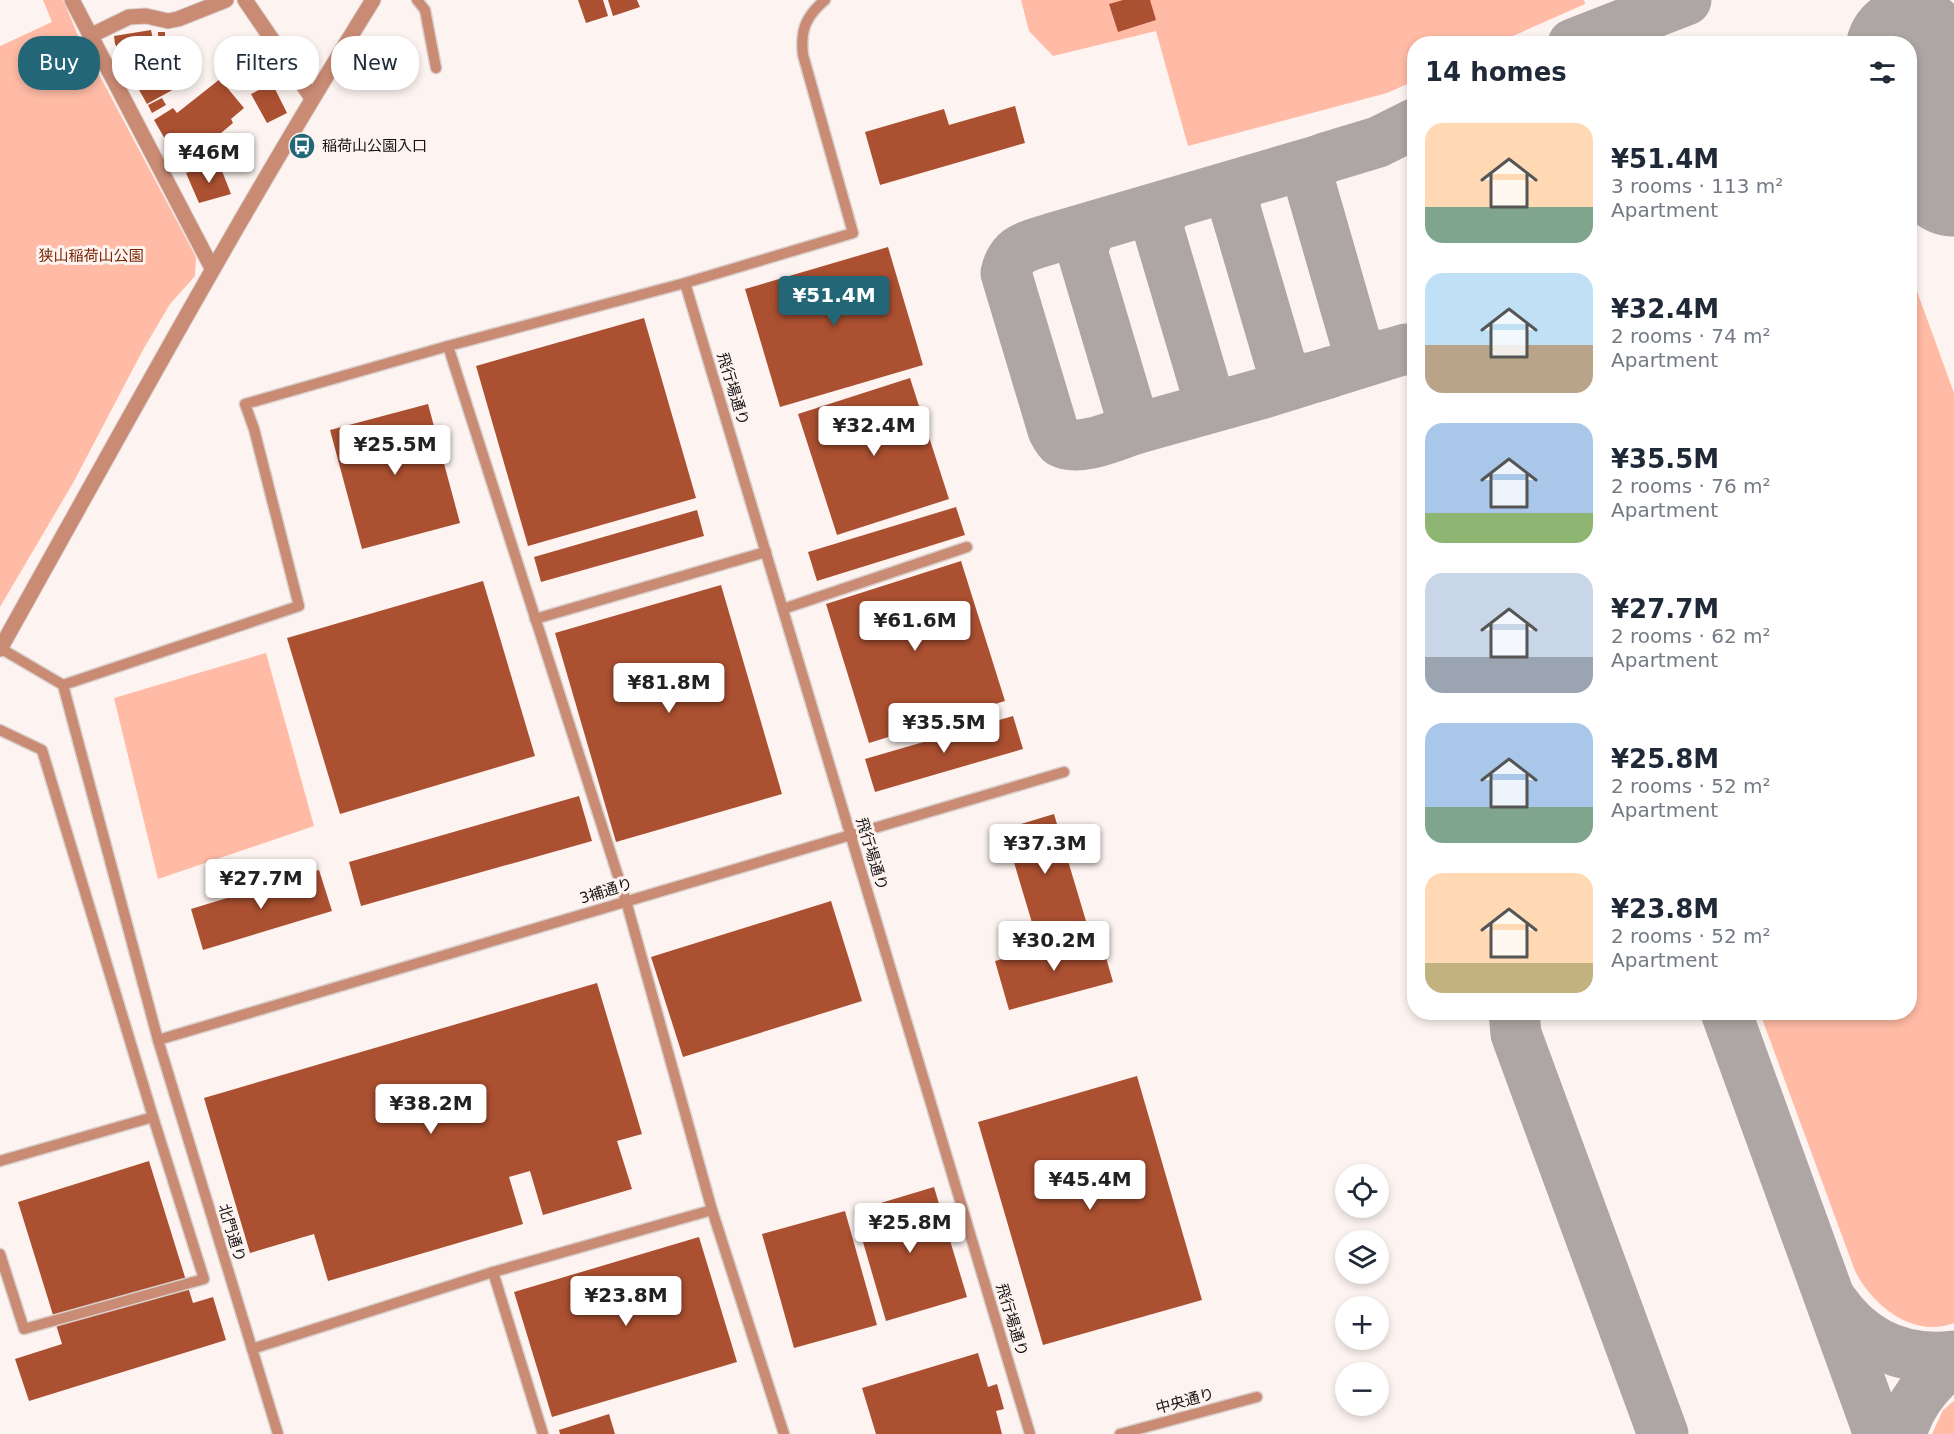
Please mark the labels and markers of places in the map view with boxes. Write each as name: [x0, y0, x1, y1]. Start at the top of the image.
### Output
bus stop icon: 稲荷山公園入口: [287, 131, 317, 161]
pin: ¥46M: [173, 133, 245, 184]
place label: 稲荷山公園入口: [322, 137, 427, 155]
pin: ¥51.4M: [785, 276, 883, 327]
pin: ¥32.4M: [825, 406, 923, 457]
pin: ¥25.5M: [346, 425, 444, 476]
pin: ¥61.6M: [866, 601, 964, 652]
pin: ¥81.8M: [620, 663, 718, 714]
pin: ¥35.5M: [895, 703, 993, 754]
pin: ¥37.3M: [996, 824, 1094, 875]
pin: ¥27.7M: [212, 859, 310, 910]
pin: ¥30.2M: [1005, 921, 1103, 972]
pin: ¥38.2M: [382, 1084, 480, 1135]
pin: ¥45.4M: [1041, 1160, 1139, 1211]
pin: ¥25.8M: [861, 1203, 959, 1254]
pin: ¥23.8M: [577, 1276, 675, 1327]

